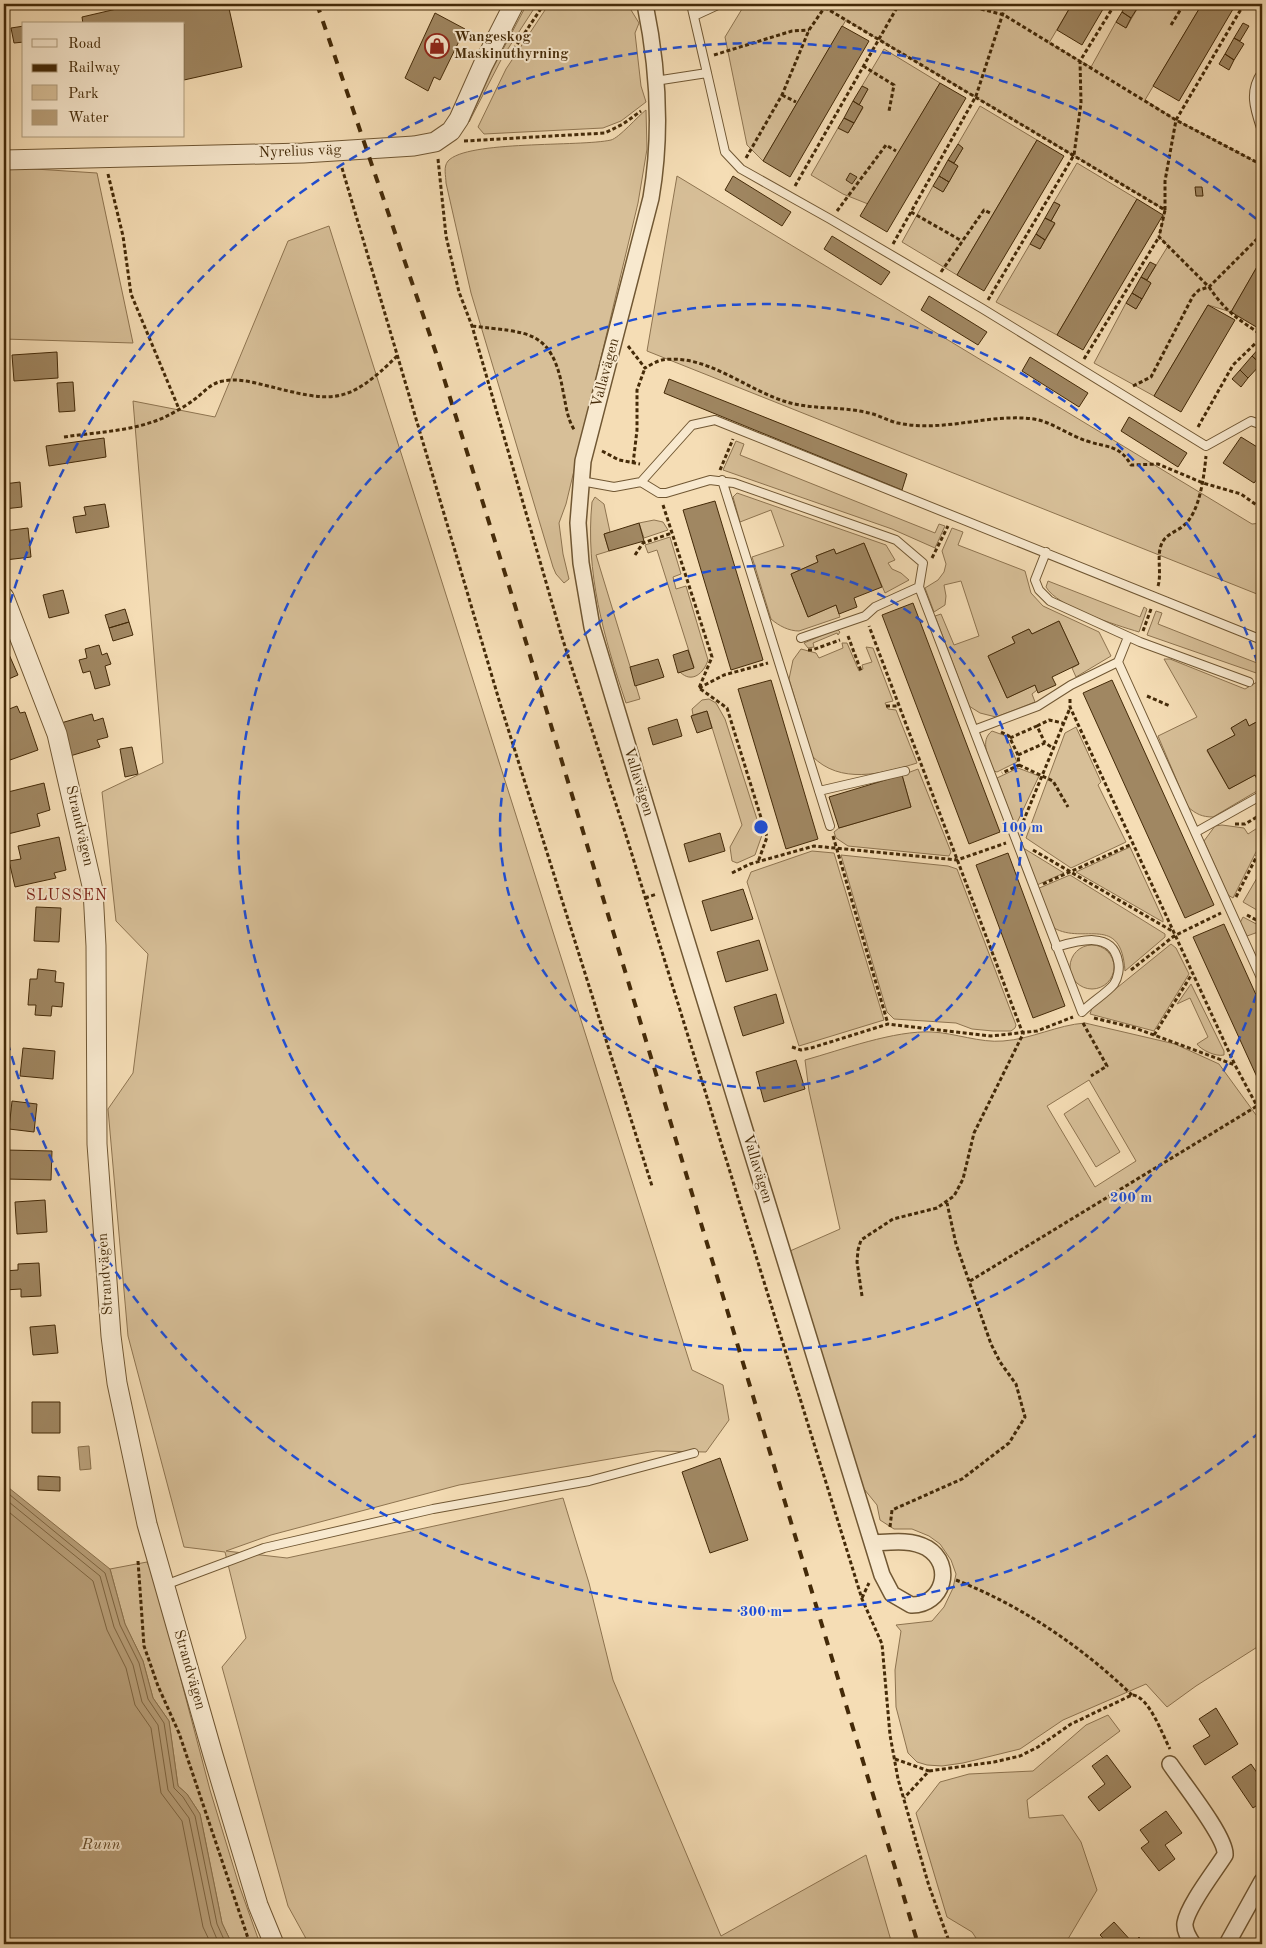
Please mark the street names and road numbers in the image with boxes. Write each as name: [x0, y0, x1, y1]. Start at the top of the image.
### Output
street label: Nyrelius väg: [258, 143, 342, 161]
street label: Vallavägen: [590, 337, 622, 409]
street label: Vallavägen: [620, 746, 656, 818]
street label: Strandvägen: [62, 784, 96, 868]
street label: Vallavägen: [739, 1133, 775, 1205]
street label: Strandvägen: [96, 1232, 116, 1316]
street label: Strandvägen: [170, 1628, 208, 1712]

